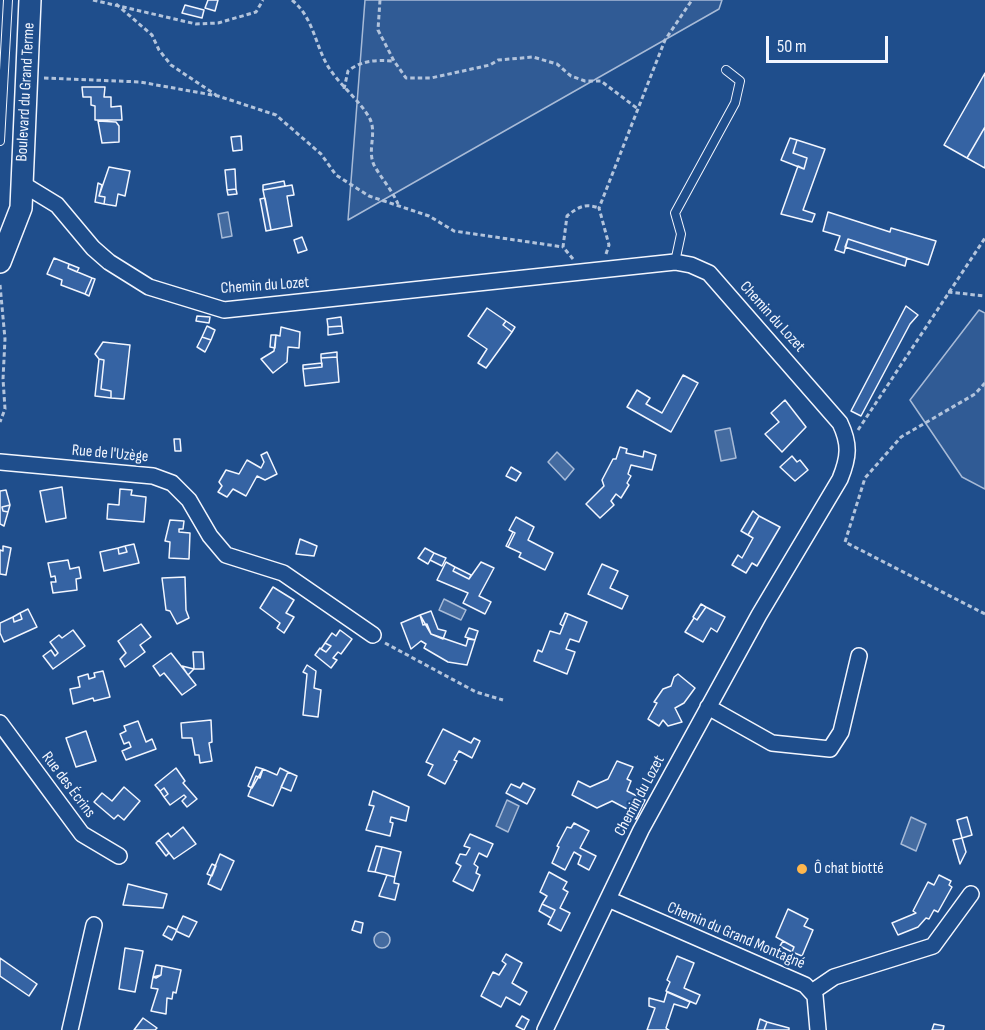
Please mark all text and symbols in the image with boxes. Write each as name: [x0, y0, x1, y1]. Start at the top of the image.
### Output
street label: Boulevard du Grand Terme: [13, 22, 39, 162]
scale bar: [769, 24, 890, 62]
text: 50 m: [777, 36, 807, 57]
street label: Chemin du Lozet: [220, 273, 310, 299]
street label: Chemin du Lozet: [735, 278, 809, 356]
street label: Rue de l'Uzège: [71, 441, 149, 467]
street label: Rue des Écrins: [37, 748, 99, 822]
street label: Chemin du Lozet: [611, 752, 669, 840]
place label: Ô chat biotté: [814, 859, 884, 879]
marker: Ô chat biotté: [795, 862, 809, 876]
street label: Chemin du Grand Montagné: [664, 898, 808, 974]

